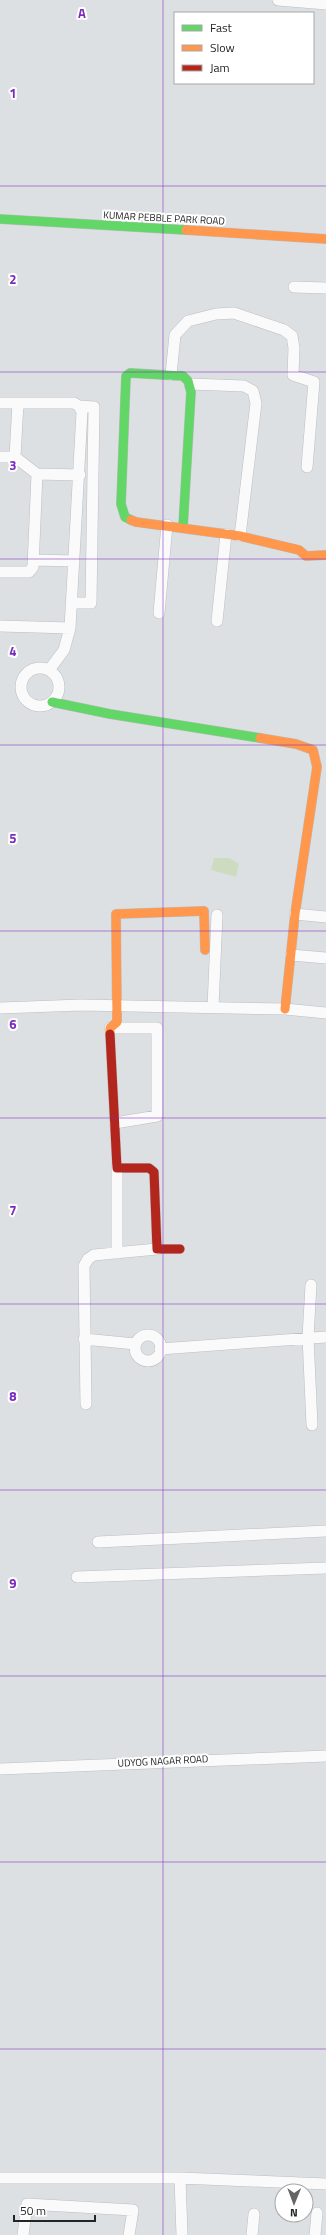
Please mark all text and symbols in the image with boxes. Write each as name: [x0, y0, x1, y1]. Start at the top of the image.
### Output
text: A: [78, 3, 86, 23]
legend: [174, 12, 314, 84]
text: Fast: [210, 18, 233, 37]
text: Slow: [210, 38, 235, 57]
text: Jam: [210, 58, 230, 77]
text: 1: [9, 83, 17, 103]
street label: KUMAR PEBBLE PARK ROAD: [103, 207, 225, 229]
text: 2: [9, 269, 17, 289]
text: 3: [9, 455, 17, 475]
text: 4: [9, 641, 17, 661]
text: 5: [9, 828, 17, 848]
text: 6: [9, 1014, 17, 1034]
text: 7: [9, 1200, 17, 1220]
text: 8: [9, 1386, 17, 1406]
text: 9: [9, 1573, 17, 1593]
street label: UDYOG NAGAR ROAD: [117, 1751, 209, 1771]
north arrow: [274, 2183, 314, 2223]
scale bar: [14, 2197, 95, 2223]
text: 50 m: [20, 2201, 46, 2220]
text: N: [290, 2205, 298, 2221]

